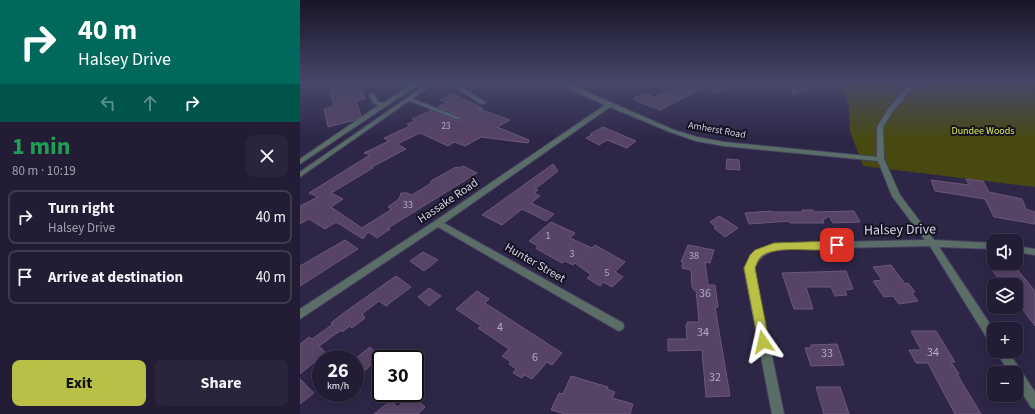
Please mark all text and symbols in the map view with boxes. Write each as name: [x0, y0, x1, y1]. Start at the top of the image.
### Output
text: 40 m: [78, 10, 137, 50]
icon: right: [12, 16, 64, 68]
text: Halsey Drive: [78, 47, 171, 72]
icon: left: [97, 92, 119, 114]
icon: ahead: [139, 92, 161, 114]
icon: right: [181, 92, 203, 114]
street label: Amherst Road: [687, 118, 747, 142]
house number: 23: [442, 120, 451, 133]
park label: Dundee Woods: [952, 124, 1014, 138]
text: 1 min: [12, 129, 70, 164]
button: close: [246, 135, 288, 177]
text: 80 m · 10:19: [12, 162, 76, 180]
street label: Hassake Road: [414, 174, 482, 228]
text: Turn right: [48, 198, 114, 219]
house number: 33: [403, 198, 413, 212]
icon: right: [14, 206, 36, 228]
text: 40 m: [256, 207, 286, 228]
text: Halsey Drive: [48, 219, 115, 237]
street label: Halsey Drive: [864, 219, 936, 241]
pin: [820, 228, 854, 262]
house number: 1: [546, 229, 551, 243]
icon: arrive: [826, 234, 848, 256]
map controls: [987, 234, 1023, 402]
button: sound: [987, 234, 1023, 270]
street label: Hunter Street: [502, 239, 568, 287]
house number: 3: [570, 247, 575, 261]
house number: 38: [689, 249, 699, 263]
icon: arrive: [14, 266, 36, 288]
house number: 5: [605, 266, 610, 280]
text: Arrive at destination: [48, 267, 183, 288]
text: 40 m: [256, 267, 286, 288]
button: layers: [987, 278, 1023, 314]
house number: 36: [699, 285, 711, 302]
house number: 4: [497, 319, 503, 336]
position arrow: [742, 321, 784, 363]
button: +: [987, 322, 1023, 358]
house number: 34: [697, 324, 709, 341]
house number: 34: [927, 344, 939, 361]
house number: 33: [821, 345, 833, 362]
house number: 6: [532, 349, 538, 366]
speed limit sign: 30: [372, 350, 424, 402]
text: 26: [327, 357, 349, 385]
button: Exit: [12, 360, 146, 406]
button: Share: [154, 360, 288, 406]
button: −: [987, 366, 1023, 402]
house number: 32: [709, 369, 721, 386]
text: km/h: [327, 379, 349, 393]

